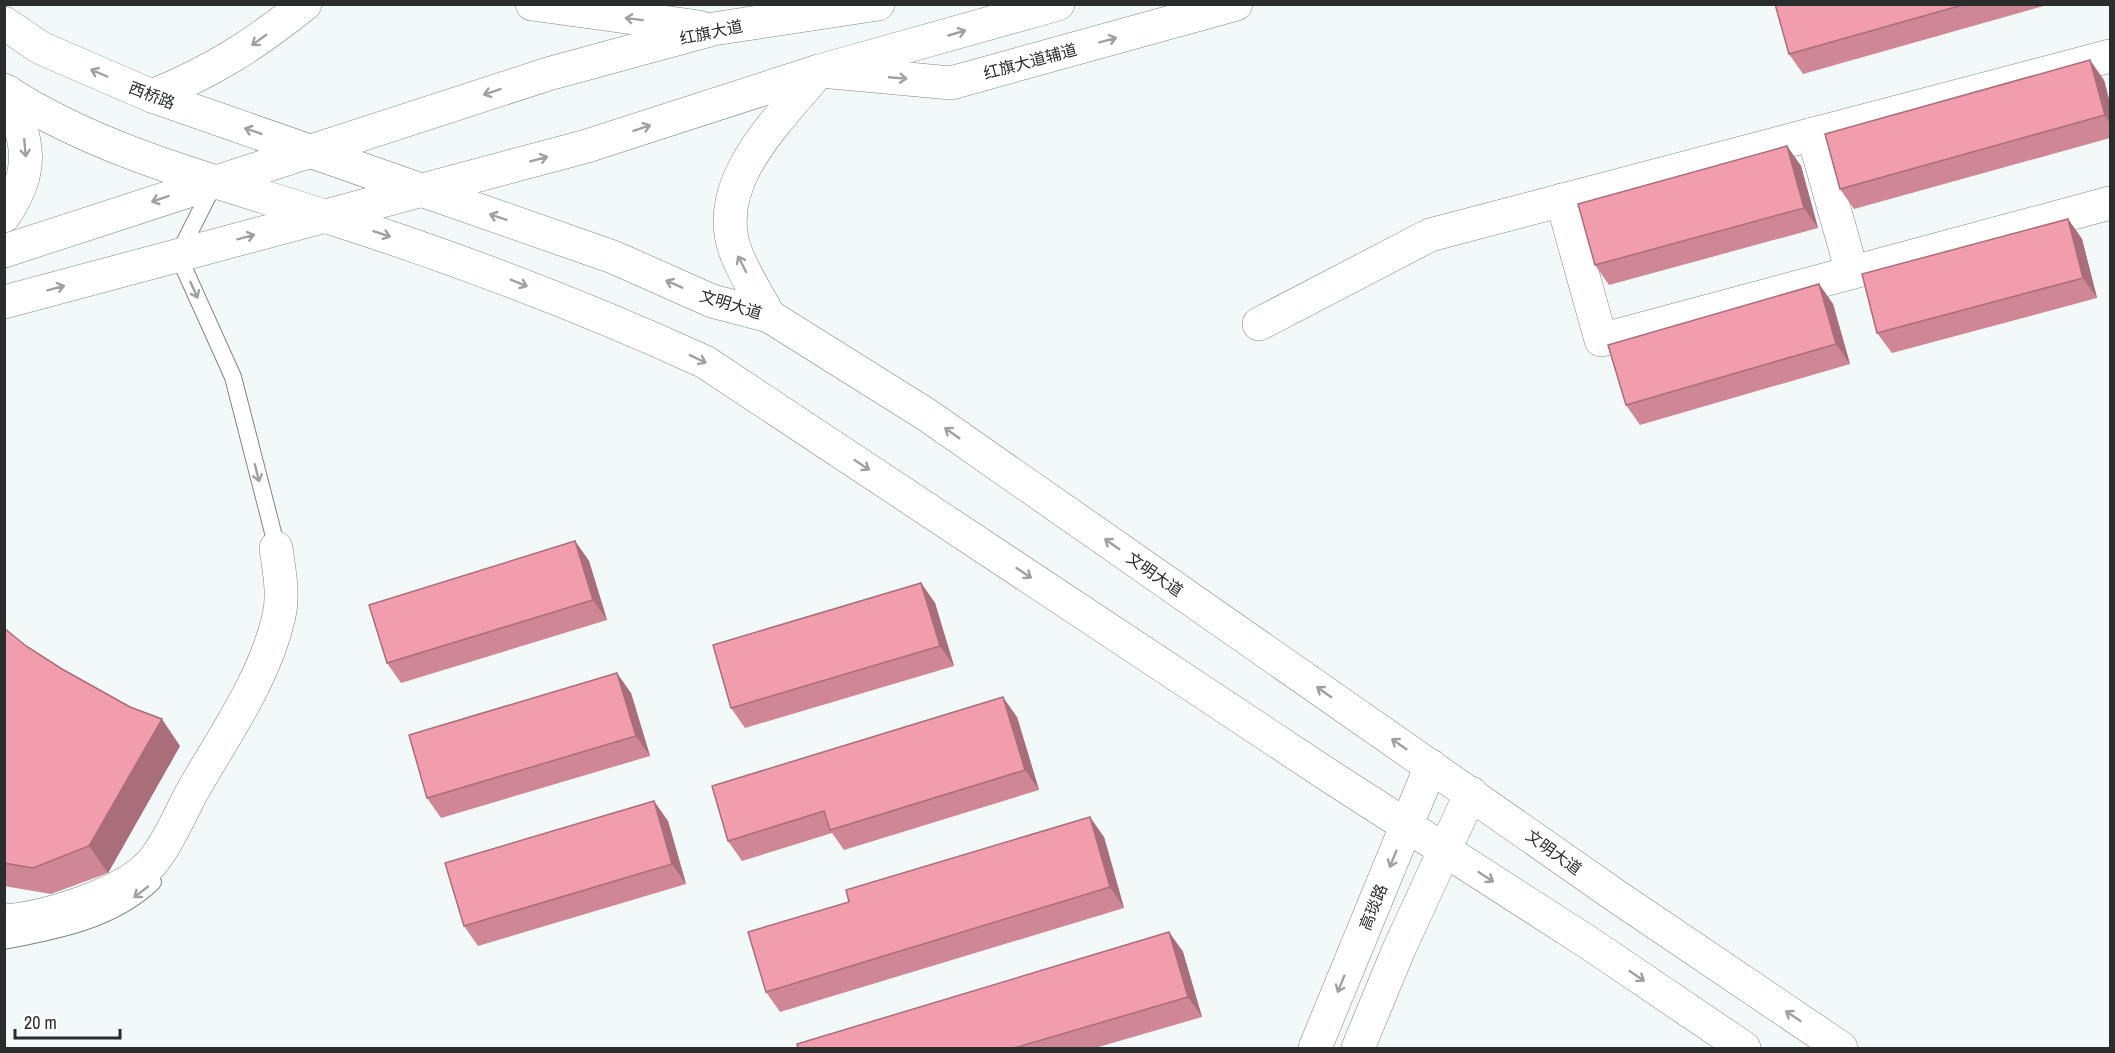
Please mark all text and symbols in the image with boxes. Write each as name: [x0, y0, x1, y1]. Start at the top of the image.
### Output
one-way arrow: [624, 13, 644, 24]
street label: 红旗大道: [677, 15, 745, 49]
one-way arrow: [947, 26, 966, 38]
one-way arrow: [1099, 33, 1118, 45]
one-way arrow: [252, 34, 268, 46]
street label: 红旗大道辅道: [981, 38, 1079, 84]
one-way arrow: [90, 67, 108, 78]
one-way arrow: [888, 73, 908, 84]
street label: 西桥路: [126, 76, 178, 114]
one-way arrow: [483, 87, 502, 98]
one-way arrow: [632, 122, 651, 133]
one-way arrow: [244, 125, 263, 136]
one-way arrow: [20, 137, 31, 157]
one-way arrow: [529, 153, 548, 164]
one-way arrow: [151, 194, 170, 205]
one-way arrow: [489, 211, 508, 222]
one-way arrow: [372, 230, 391, 241]
one-way arrow: [236, 231, 255, 243]
one-way arrow: [736, 256, 748, 273]
one-way arrow: [509, 278, 527, 289]
one-way arrow: [666, 278, 684, 289]
one-way arrow: [188, 280, 200, 298]
one-way arrow: [47, 282, 66, 294]
street label: 文明大道: [697, 284, 765, 324]
one-way arrow: [689, 353, 707, 365]
one-way arrow: [944, 427, 961, 439]
one-way arrow: [853, 459, 869, 471]
one-way arrow: [252, 463, 264, 482]
one-way arrow: [1105, 538, 1121, 550]
street label: 文明大道: [1122, 547, 1188, 601]
one-way arrow: [1015, 567, 1032, 579]
one-way arrow: [1316, 686, 1333, 698]
one-way arrow: [1391, 738, 1407, 750]
street label: 文明大道: [1522, 824, 1586, 880]
one-way arrow: [1387, 849, 1398, 868]
one-way arrow: [1477, 872, 1494, 884]
street label: 高琰路: [1354, 881, 1392, 933]
one-way arrow: [133, 885, 149, 898]
one-way arrow: [1628, 970, 1645, 982]
one-way arrow: [1335, 974, 1346, 993]
scale bar: [15, 1002, 120, 1040]
text: 20 m: [24, 1010, 57, 1035]
one-way arrow: [1785, 1010, 1801, 1022]

